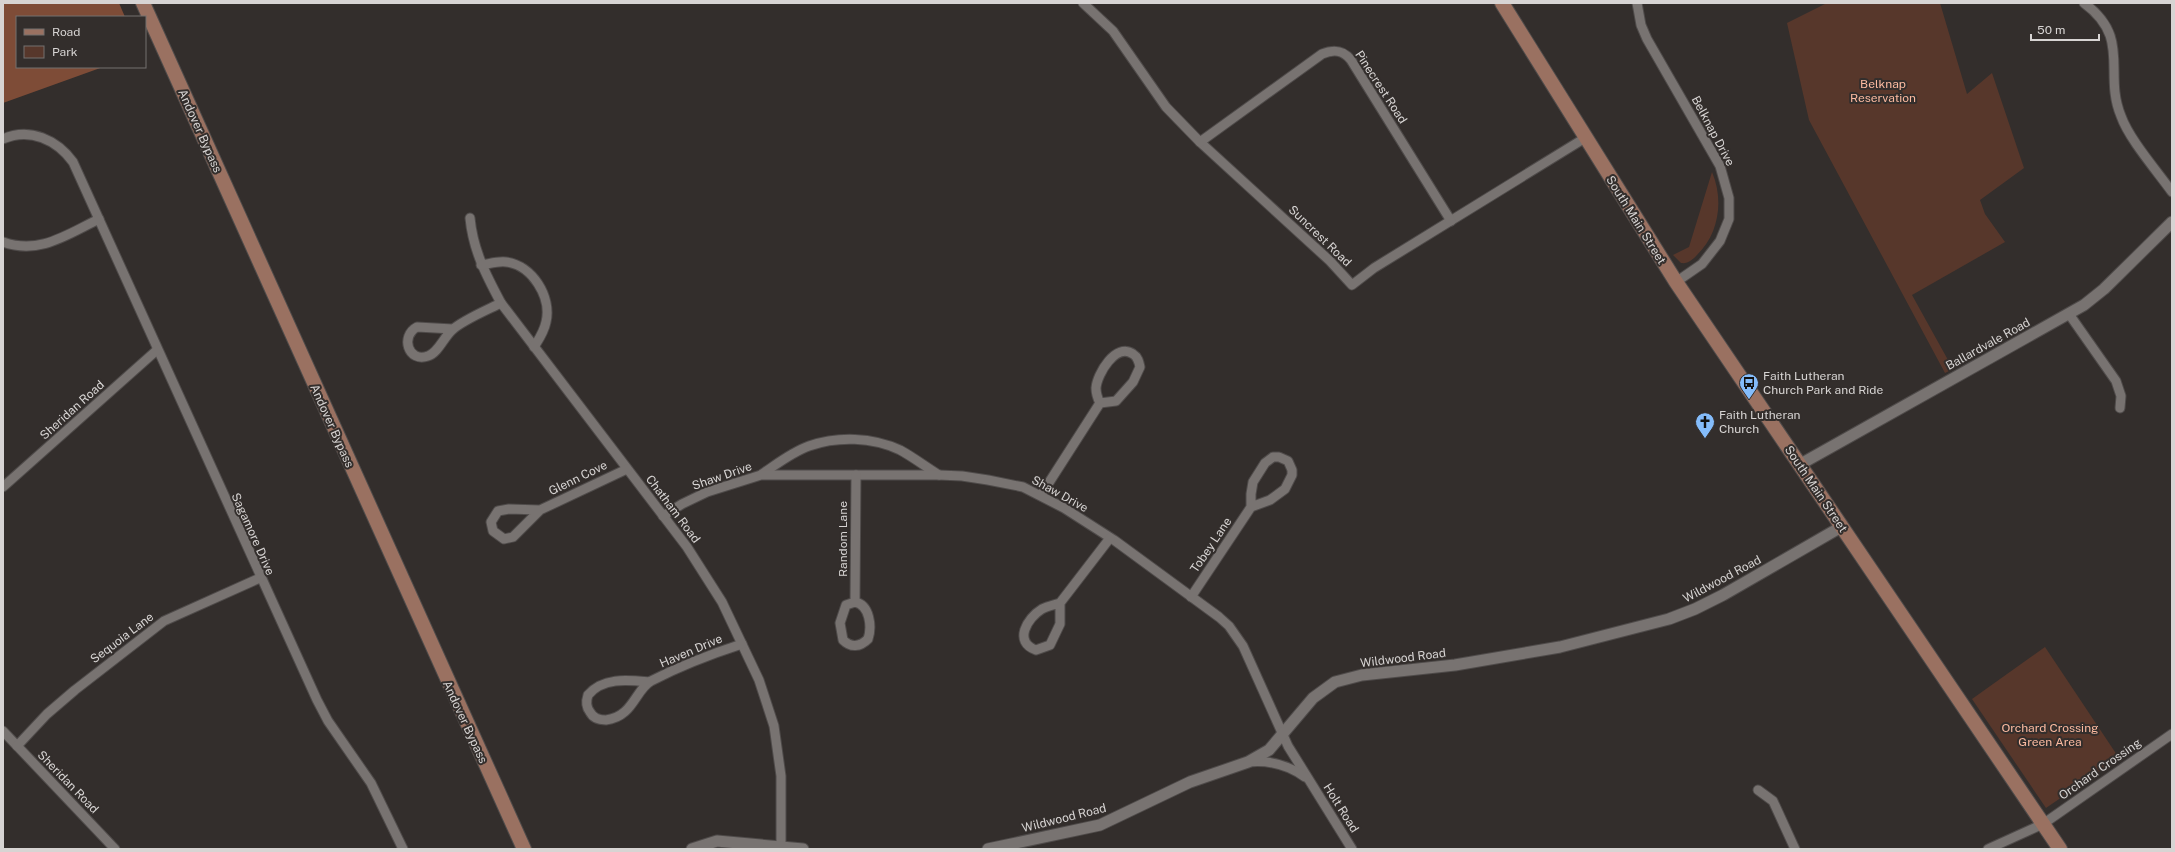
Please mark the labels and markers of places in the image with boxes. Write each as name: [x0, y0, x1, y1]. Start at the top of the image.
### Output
place label: Faith Lutheran Church Park and Ride: [1763, 369, 1883, 397]
bus stop icon: Faith Lutheran Church Park and Ride: [1738, 372, 1760, 400]
place label: Faith Lutheran Church: [1719, 408, 1801, 436]
church icon: Faith Lutheran Church: [1694, 411, 1716, 439]

